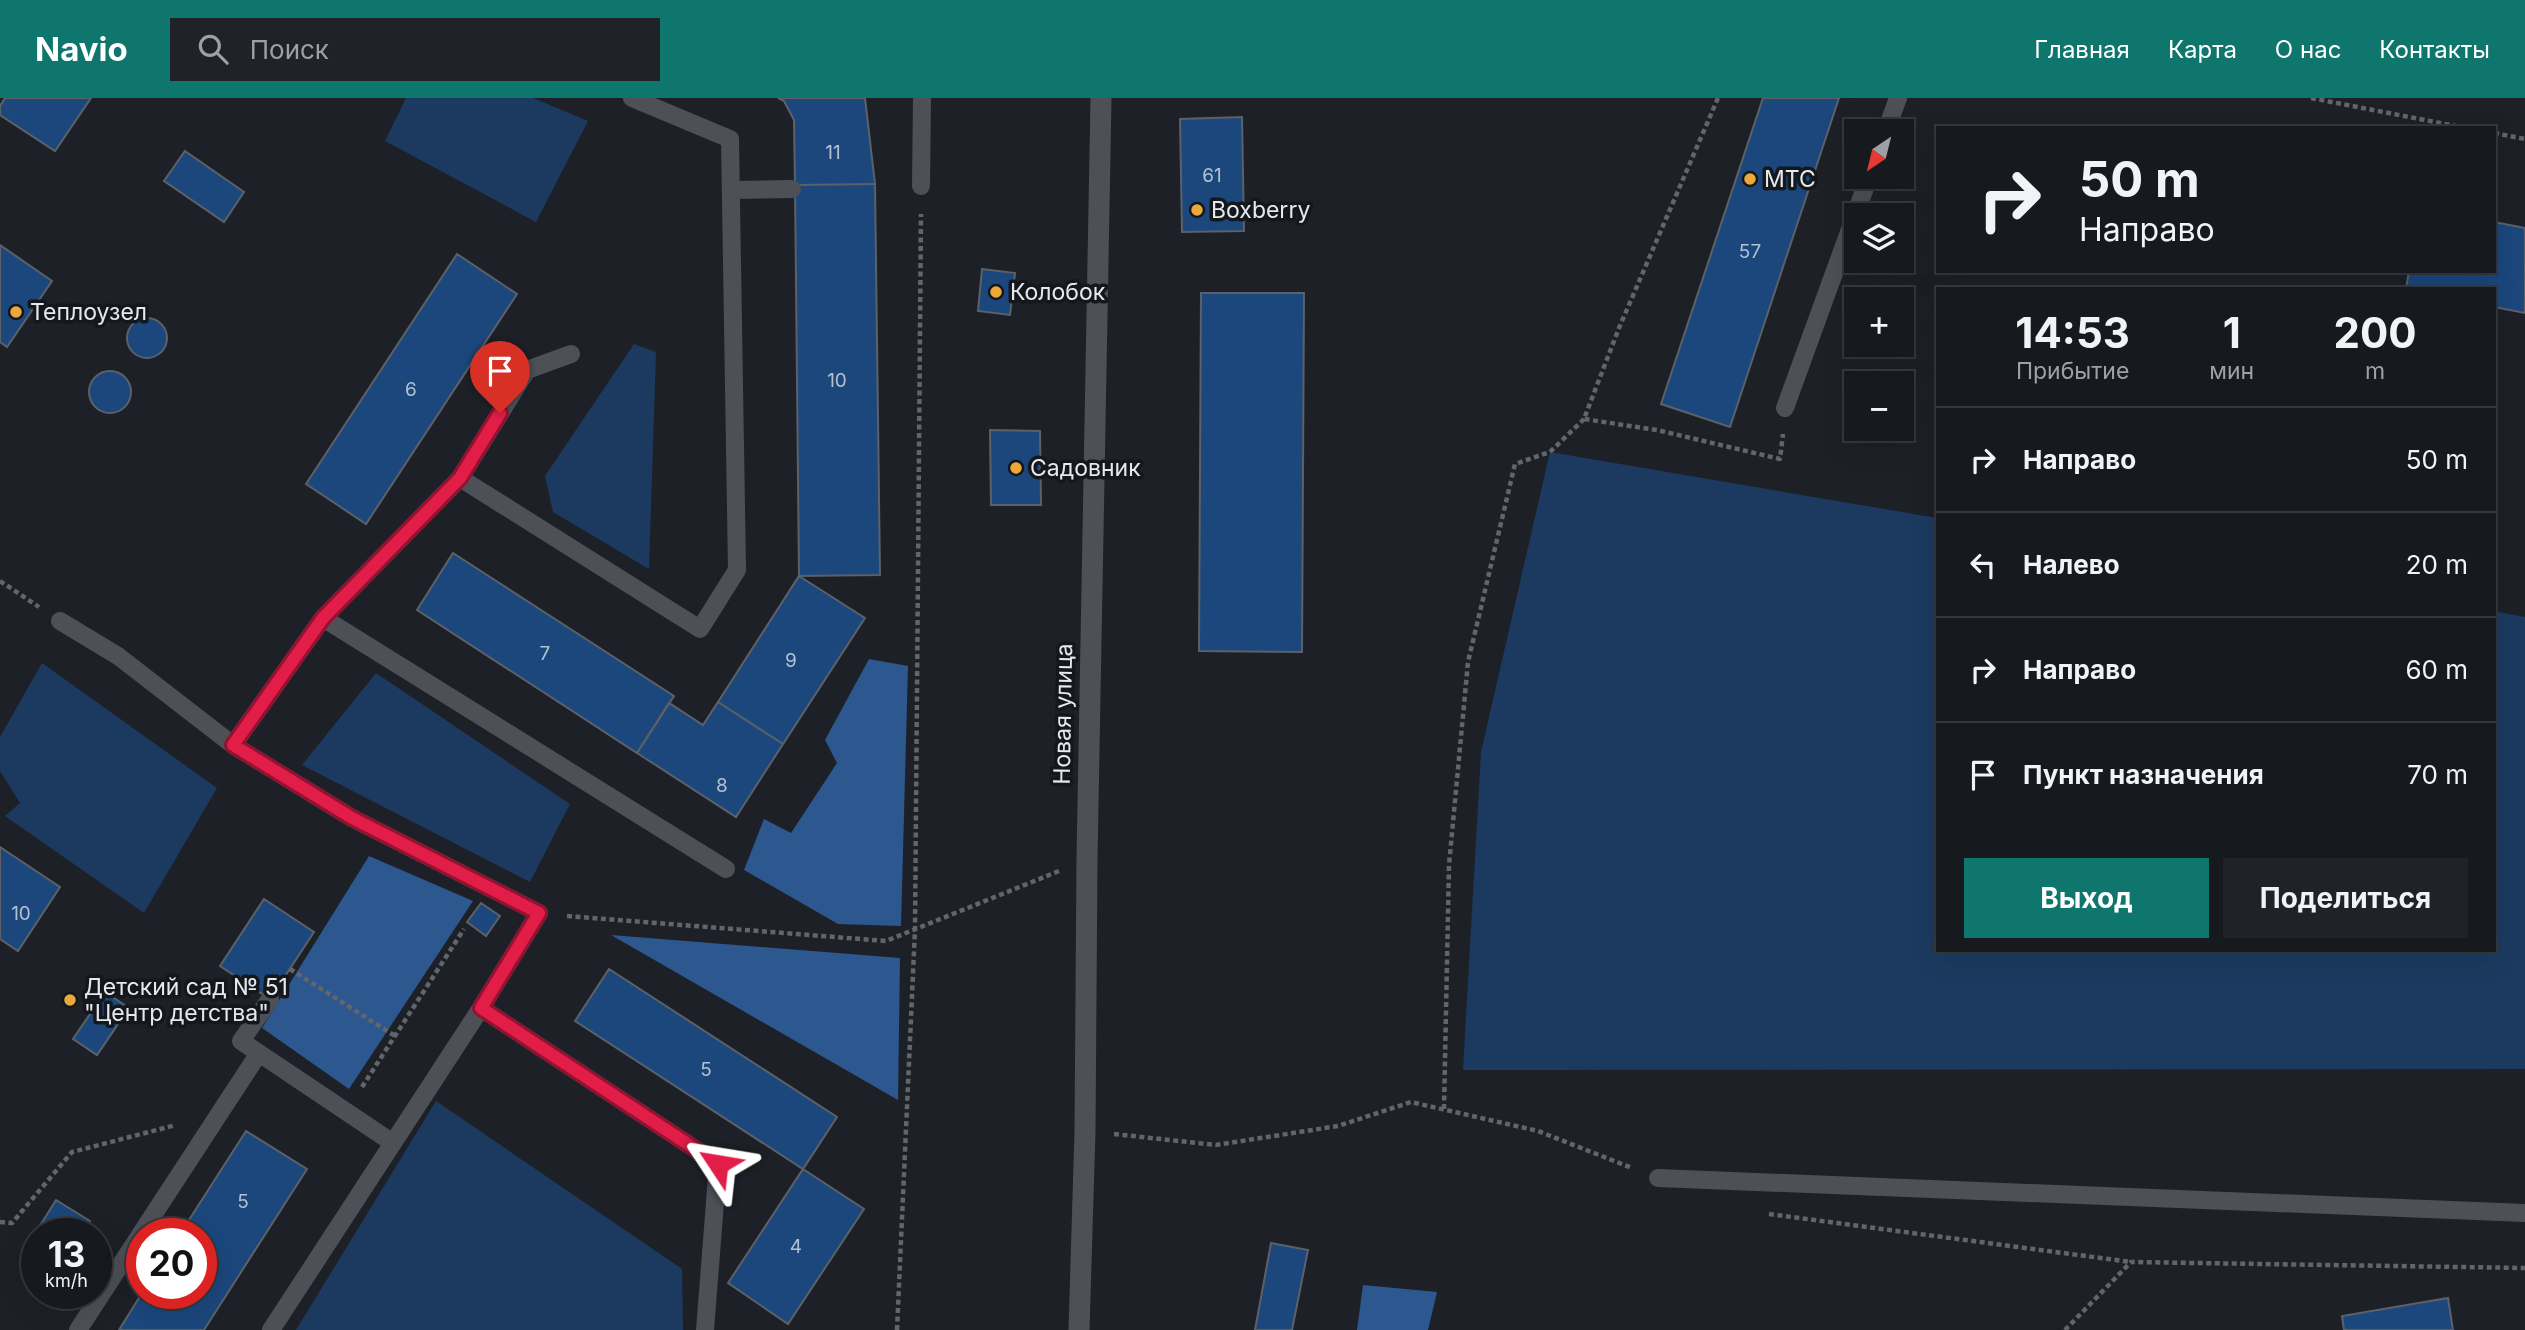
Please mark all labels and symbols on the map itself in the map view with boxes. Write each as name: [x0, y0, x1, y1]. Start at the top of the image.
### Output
north arrow: [1844, 119, 1914, 189]
house number: 11: [825, 141, 841, 164]
house number: 61: [1202, 164, 1222, 187]
place label: МТС: [1764, 165, 1816, 193]
marker: МТС: [1742, 171, 1758, 187]
place label: Boxberry: [1211, 196, 1310, 224]
marker: Boxberry: [1189, 202, 1205, 218]
house number: 57: [1739, 240, 1761, 263]
place label: Колобок: [1010, 278, 1106, 306]
marker: Колобок: [988, 284, 1004, 300]
place label: Теплоузел: [30, 298, 147, 326]
marker: Теплоузел: [8, 304, 24, 320]
pin: [470, 341, 530, 413]
house number: 10: [827, 369, 847, 392]
house number: 6: [405, 378, 417, 401]
place label: Садовник: [1030, 454, 1141, 482]
marker: Садовник: [1008, 460, 1024, 476]
house number: 7: [540, 642, 550, 665]
street label: Новая улица: [1048, 643, 1078, 785]
house number: 9: [785, 649, 797, 672]
house number: 8: [716, 774, 728, 797]
house number: 10: [11, 902, 31, 925]
place label: Детский сад № 51 "Центр детства": [84, 973, 288, 1027]
marker: Детский сад № 51 "Центр детства": [62, 992, 78, 1008]
house number: 5: [700, 1058, 712, 1081]
position arrow: [681, 1127, 755, 1201]
house number: 5: [237, 1190, 249, 1213]
speed limit sign: 20: [126, 1218, 217, 1309]
house number: 4: [790, 1235, 802, 1258]

